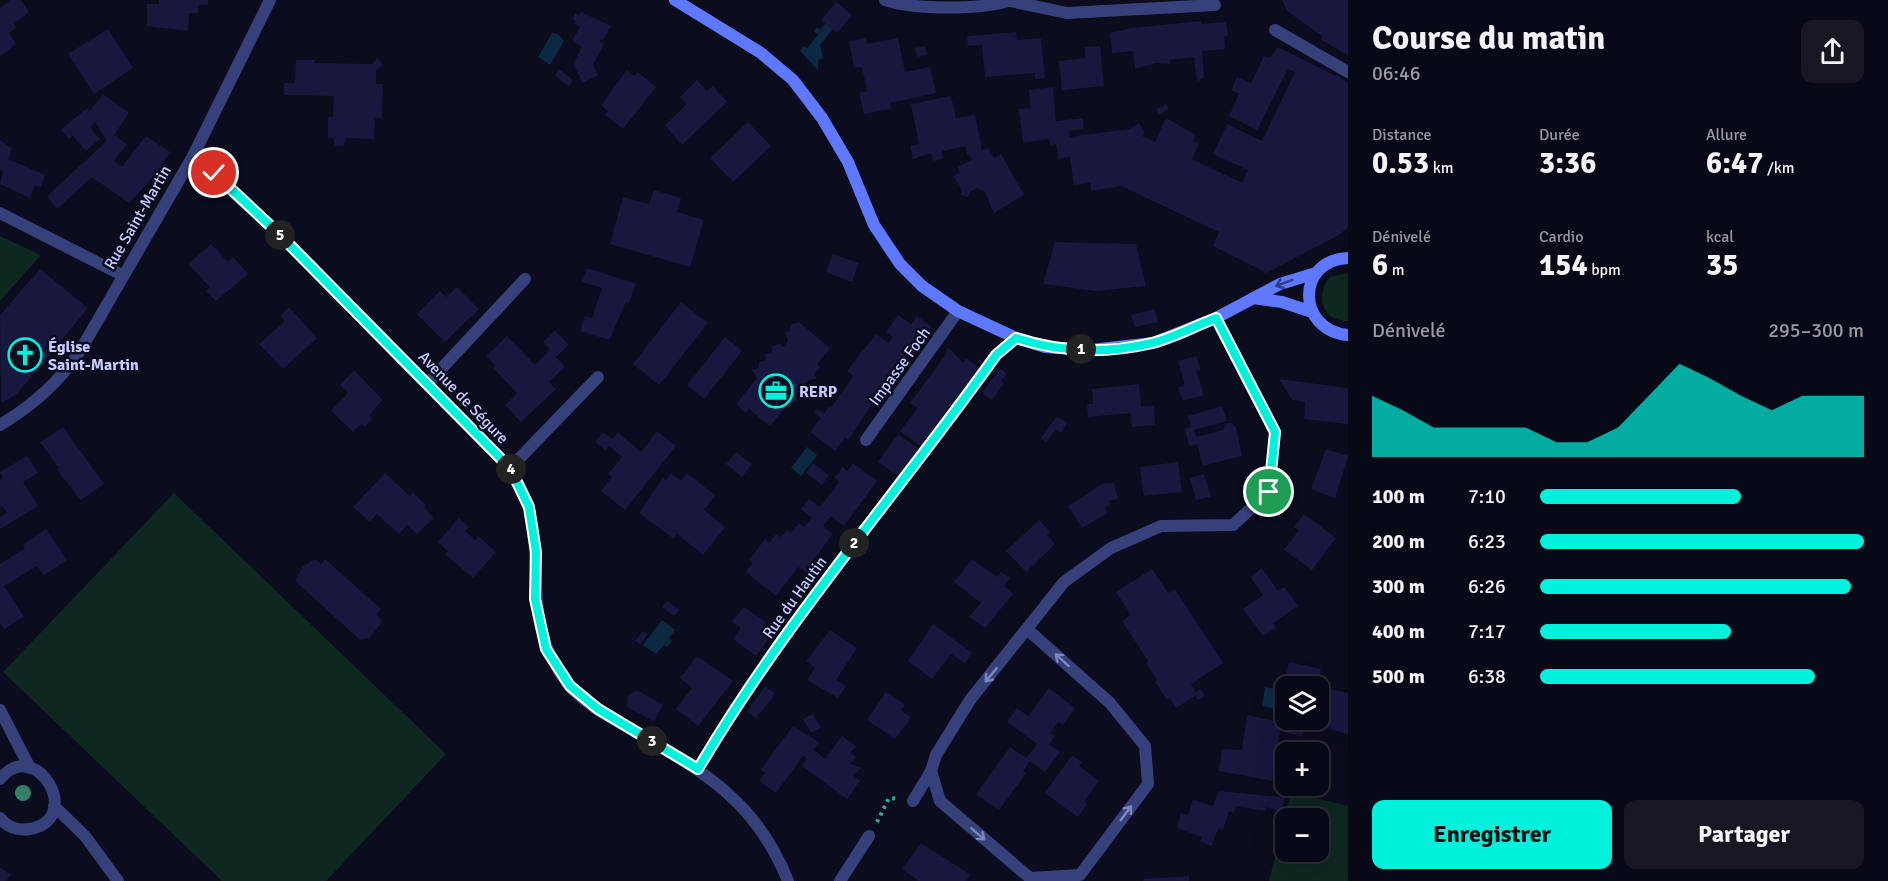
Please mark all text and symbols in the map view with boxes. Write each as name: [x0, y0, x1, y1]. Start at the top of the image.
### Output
text: Course du matin: [1372, 18, 1605, 59]
button: share: [1801, 20, 1864, 83]
text: 06:46: [1372, 61, 1421, 86]
text: Distance: [1372, 125, 1432, 145]
text: Durée: [1539, 125, 1580, 145]
text: Allure: [1706, 125, 1747, 145]
text: 0.53: [1372, 145, 1429, 182]
text: 3:36: [1539, 145, 1596, 182]
text: 6:47: [1706, 145, 1763, 182]
pin: [188, 147, 239, 198]
icon: check: [197, 156, 230, 189]
text: km: [1429, 158, 1454, 178]
text: /km: [1763, 158, 1795, 178]
street label: Rue Saint-Martin: [100, 162, 176, 273]
pin: 5: [265, 220, 295, 250]
text: 5: [276, 225, 284, 245]
text: Dénivelé: [1372, 227, 1431, 247]
text: Cardio: [1539, 227, 1584, 247]
text: kcal: [1706, 227, 1734, 247]
text: 6: [1372, 247, 1388, 284]
text: 154: [1539, 247, 1588, 284]
text: 35: [1706, 247, 1738, 284]
text: m: [1388, 260, 1404, 280]
text: bpm: [1588, 260, 1621, 280]
one-way arrow: [1275, 279, 1294, 290]
text: Dénivelé: [1372, 318, 1446, 343]
text: 295–300 m: [1768, 318, 1864, 343]
street label: Impasse Foch: [865, 323, 935, 410]
pin: 1: [1066, 334, 1096, 364]
church icon: Église Saint-Martin: [7, 337, 43, 373]
place label: Église Saint-Martin: [48, 337, 139, 375]
text: 1: [1077, 339, 1085, 359]
street label: Avenue de Ségure: [414, 347, 513, 448]
office icon: RERP: [758, 373, 794, 409]
place label: RERP: [799, 382, 837, 402]
pin: 4: [496, 454, 526, 484]
text: 4: [507, 459, 515, 479]
pin: [1243, 466, 1294, 517]
icon: arrive: [1252, 475, 1285, 508]
text: 100 m: [1372, 484, 1425, 509]
text: 7:10: [1468, 484, 1506, 509]
pin: 2: [839, 528, 869, 558]
text: 200 m: [1372, 529, 1425, 554]
text: 6:23: [1468, 529, 1506, 554]
text: 2: [850, 533, 858, 553]
street label: Rue du Hautin: [758, 553, 831, 643]
text: 300 m: [1372, 574, 1425, 599]
text: 6:26: [1468, 574, 1506, 599]
text: 400 m: [1372, 619, 1425, 644]
text: 7:17: [1468, 619, 1506, 644]
one-way arrow: [1055, 653, 1070, 667]
text: 500 m: [1372, 664, 1425, 689]
text: 6:38: [1468, 664, 1506, 689]
one-way arrow: [984, 667, 997, 683]
map controls: [1275, 676, 1329, 862]
button: layers: [1275, 676, 1329, 730]
pin: 3: [637, 726, 667, 756]
text: 3: [648, 731, 656, 751]
button: +: [1275, 742, 1329, 796]
button: Enregistrer: [1372, 800, 1612, 869]
button: Partager: [1624, 800, 1864, 869]
one-way arrow: [1119, 806, 1132, 822]
button: −: [1275, 808, 1329, 862]
one-way arrow: [970, 827, 985, 841]

